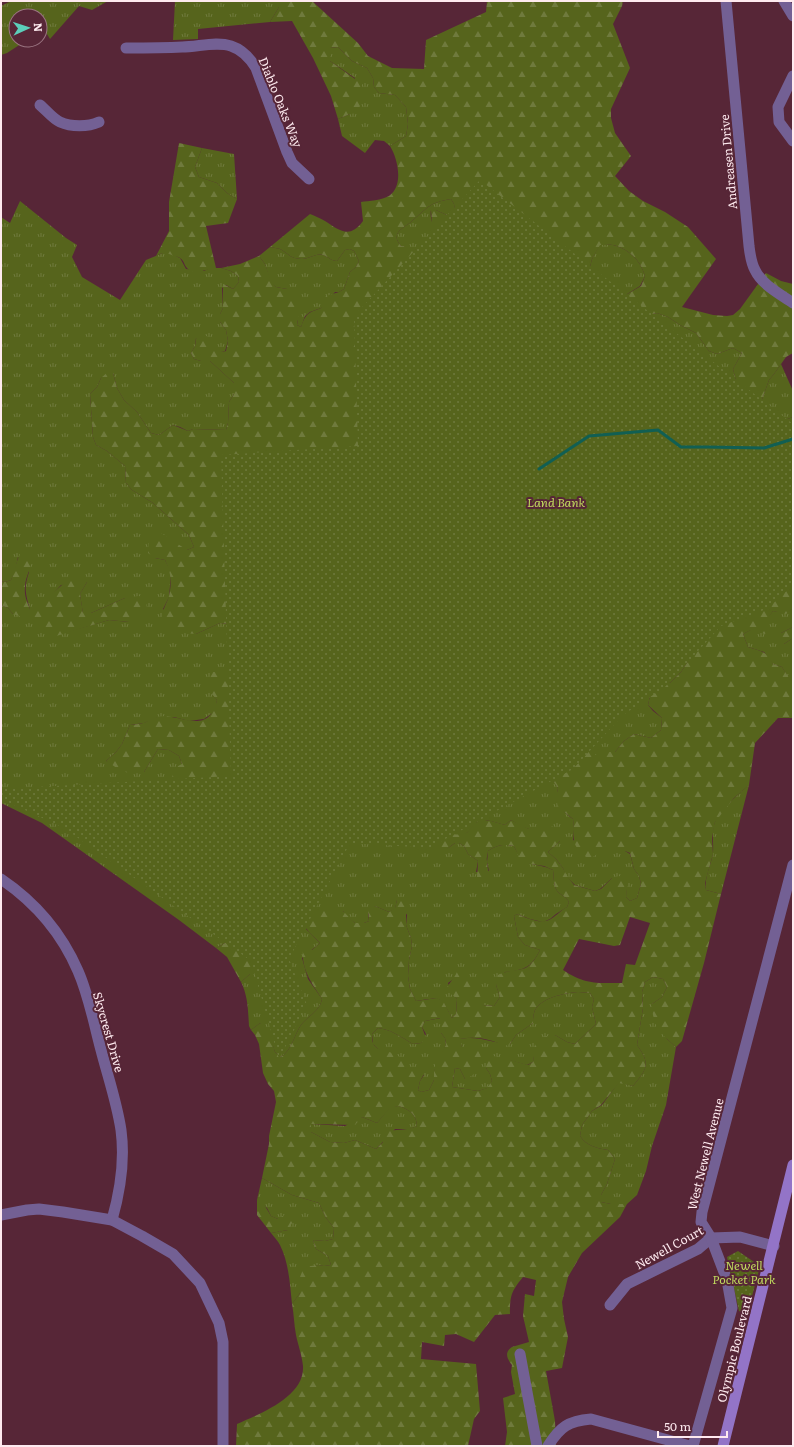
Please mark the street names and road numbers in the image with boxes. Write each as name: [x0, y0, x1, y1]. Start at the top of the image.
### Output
street label: Diablo Oaks Way: [255, 54, 307, 150]
street label: Andreasen Drive: [715, 114, 741, 210]
street label: Skycrest Drive: [89, 990, 129, 1074]
street label: West Newell Avenue: [682, 1096, 728, 1212]
street label: Newell Court: [632, 1221, 707, 1273]
street label: Olympic Boulevard: [712, 1293, 756, 1404]

